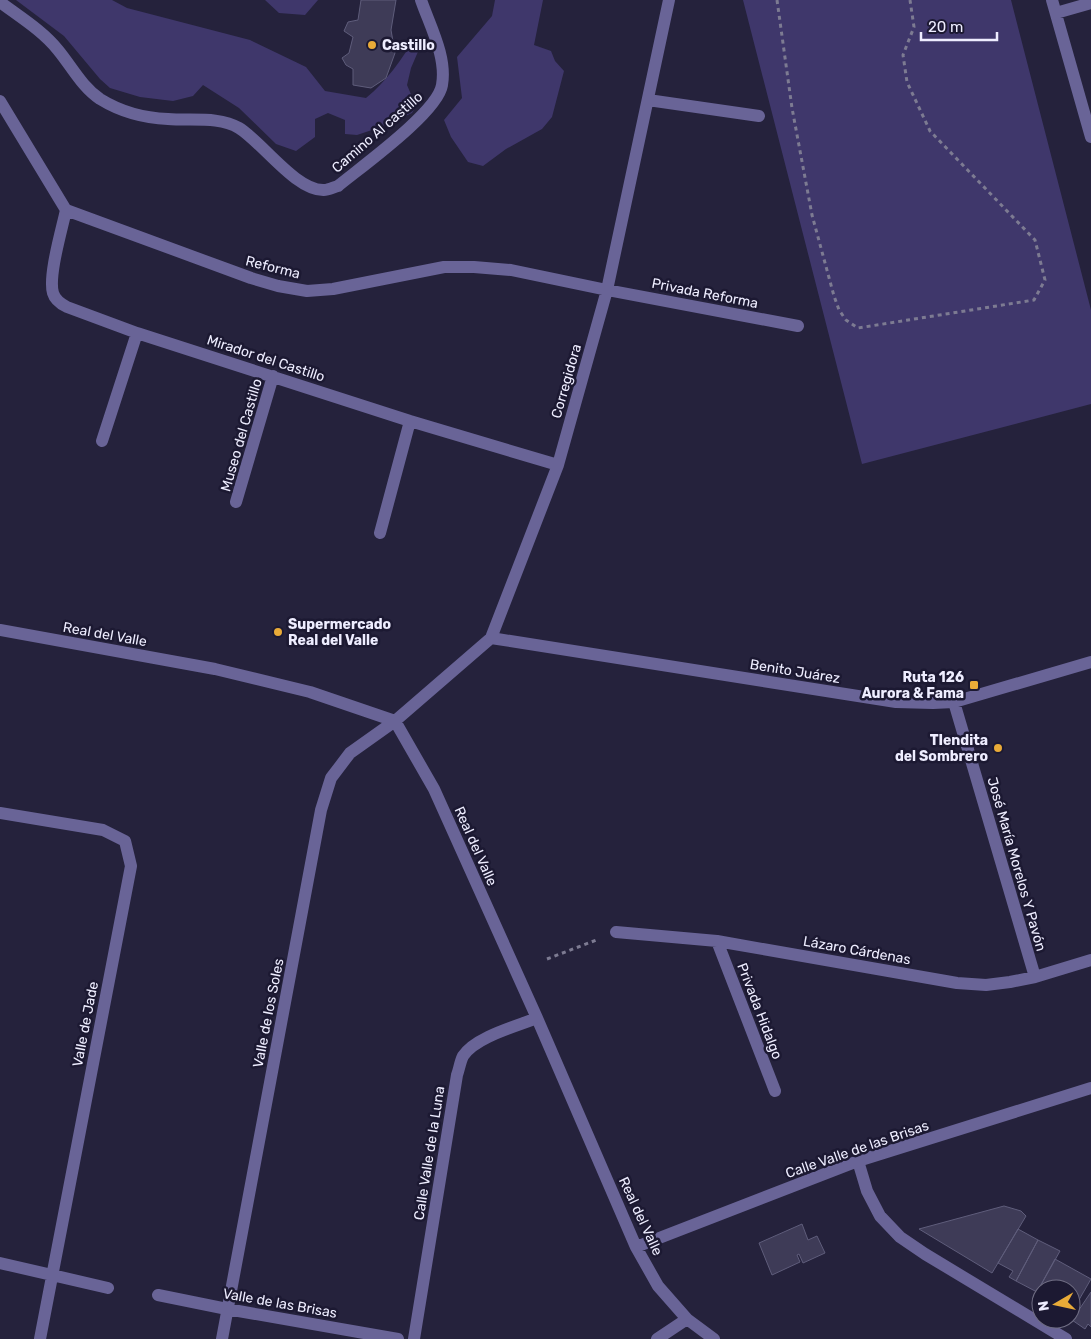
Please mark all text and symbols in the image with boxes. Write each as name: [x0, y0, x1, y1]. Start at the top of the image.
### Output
scale bar: [921, 10, 997, 42]
text: 20 m: [928, 18, 963, 36]
place label: Castillo: [382, 37, 435, 54]
marker: Castillo: [366, 39, 378, 51]
street label: Camino Al castillo: [328, 88, 426, 177]
street label: Reforma: [244, 253, 302, 282]
street label: Privada Reforma: [650, 275, 760, 312]
street label: Mirador del Castillo: [205, 331, 327, 386]
street label: Corregidora: [548, 342, 585, 420]
street label: Museo del Castillo: [217, 377, 266, 494]
place label: Supermercado Real del Valle: [288, 616, 391, 649]
street label: Real del Valle: [62, 619, 148, 650]
marker: Supermercado Real del Valle: [272, 626, 284, 638]
street label: Benito Juárez: [749, 656, 841, 687]
place label: Ruta 126 Aurora & Fama: [862, 669, 964, 702]
marker: Ruta 126 Aurora & Fama: [968, 679, 980, 691]
place label: TIendita del Sombrero: [895, 732, 988, 765]
marker: TIendita del Sombrero: [992, 742, 1004, 754]
street label: José María Morelos Y Pavón: [983, 775, 1050, 953]
street label: Real del Valle: [451, 804, 501, 889]
street label: Lázaro Cárdenas: [802, 933, 912, 968]
street label: Valle de los Soles: [250, 957, 287, 1069]
street label: Privada Hidalgo: [733, 961, 786, 1062]
street label: Valle de Jade: [69, 980, 102, 1068]
street label: Calle Valle de la Luna: [411, 1085, 448, 1221]
street label: Calle Valle de las Brisas: [783, 1117, 931, 1182]
street label: Real del Valle: [615, 1174, 666, 1258]
north arrow: [1031, 1279, 1081, 1329]
street label: Valle de las Brisas: [222, 1285, 338, 1322]
text: N: [1034, 1300, 1053, 1312]

